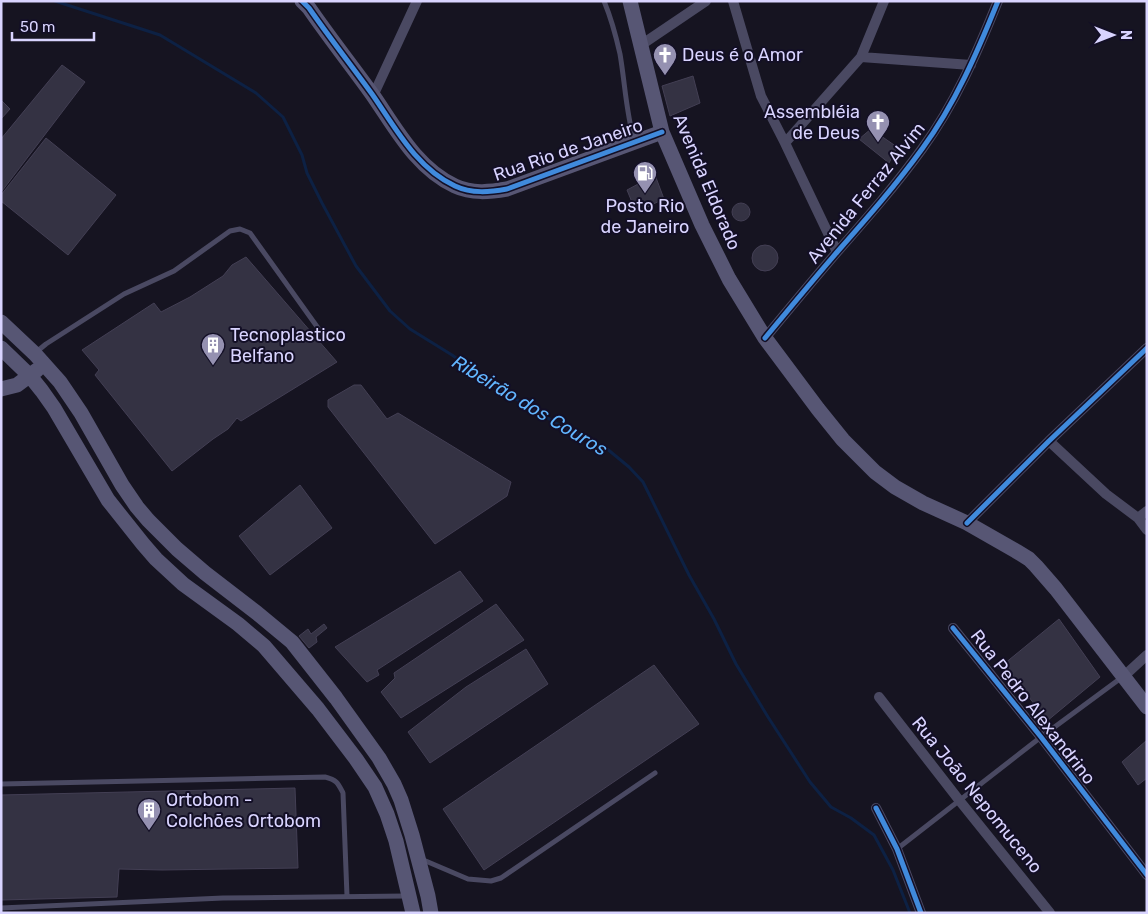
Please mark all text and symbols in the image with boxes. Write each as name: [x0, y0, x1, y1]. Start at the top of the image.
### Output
scale bar: [12, 10, 95, 42]
north arrow: [1088, 10, 1138, 60]
text: 50 m: [20, 18, 55, 36]
text: N: [1117, 30, 1134, 40]
church icon: Deus é o Amor: [652, 42, 678, 76]
place label: Deus é o Amor: [682, 44, 803, 66]
place label: Assembléia de Deus: [764, 101, 860, 144]
church icon: Assembléia de Deus: [865, 109, 891, 143]
street label: Avenida Eldorado: [668, 111, 746, 253]
street label: Rua Rio de Janeiro: [490, 114, 646, 186]
street label: Avenida Ferraz Alvim: [802, 118, 930, 268]
fuel station icon: Posto Rio de Janeiro: [632, 160, 658, 194]
place label: Posto Rio de Janeiro: [601, 195, 689, 238]
place label: Tecnoplastico Belfano: [230, 324, 346, 367]
building icon: Tecnoplastico Belfano: [200, 332, 226, 366]
water label: Ribeirão dos Couros: [448, 350, 612, 461]
street label: Rua Pedro Alexandrino: [966, 625, 1100, 789]
street label: Rua João Nepomuceno: [907, 712, 1047, 878]
place label: Ortobom - Colchões Ortobom: [166, 789, 321, 832]
building icon: Ortobom - Colchões Ortobom: [136, 797, 162, 831]

